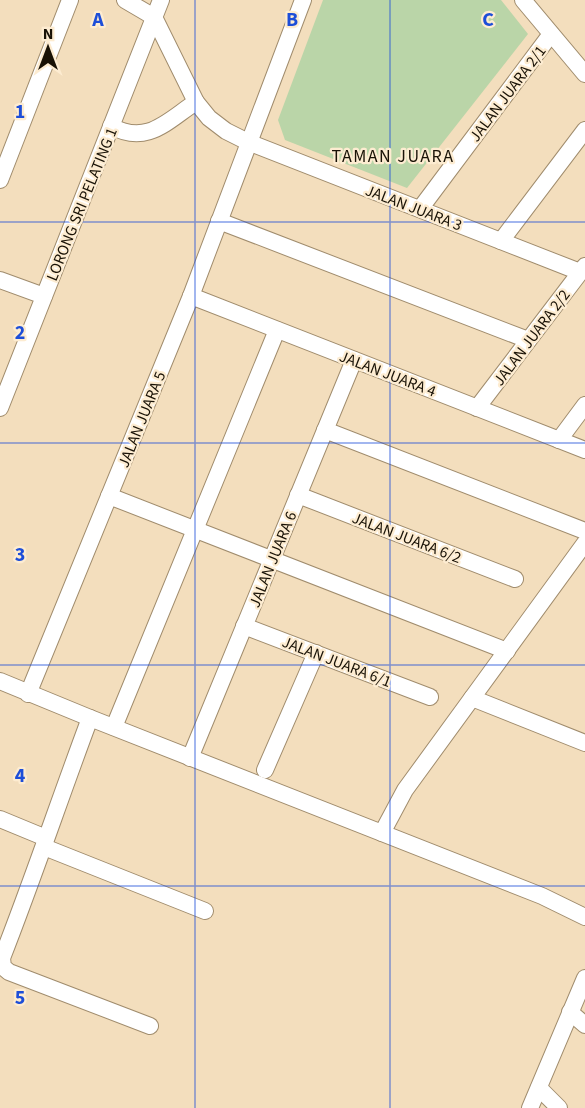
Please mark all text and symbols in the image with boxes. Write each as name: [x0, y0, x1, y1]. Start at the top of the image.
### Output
text: A: [91, 6, 104, 34]
text: B: [286, 6, 298, 34]
text: C: [482, 6, 494, 34]
north arrow: [18, 18, 78, 78]
text: N: [43, 23, 53, 45]
street label: JALAN JUARA 2/1: [464, 41, 551, 146]
text: 1: [15, 98, 25, 126]
street label: LORONG SRI PELATING 1: [41, 124, 123, 284]
district label: TAMAN JUARA: [332, 144, 454, 169]
street label: JALAN JUARA 3: [362, 179, 465, 236]
street label: JALAN JUARA 2/2: [488, 285, 575, 390]
text: 2: [15, 319, 25, 347]
street label: JALAN JUARA 4: [336, 345, 439, 402]
street label: JALAN JUARA 5: [113, 368, 171, 471]
street label: JALAN JUARA 6/2: [349, 507, 464, 569]
street label: JALAN JUARA 6: [244, 508, 302, 611]
text: 3: [15, 541, 25, 569]
street label: JALAN JUARA 6/1: [279, 631, 394, 693]
text: 4: [15, 762, 26, 790]
text: 5: [15, 984, 25, 1012]

